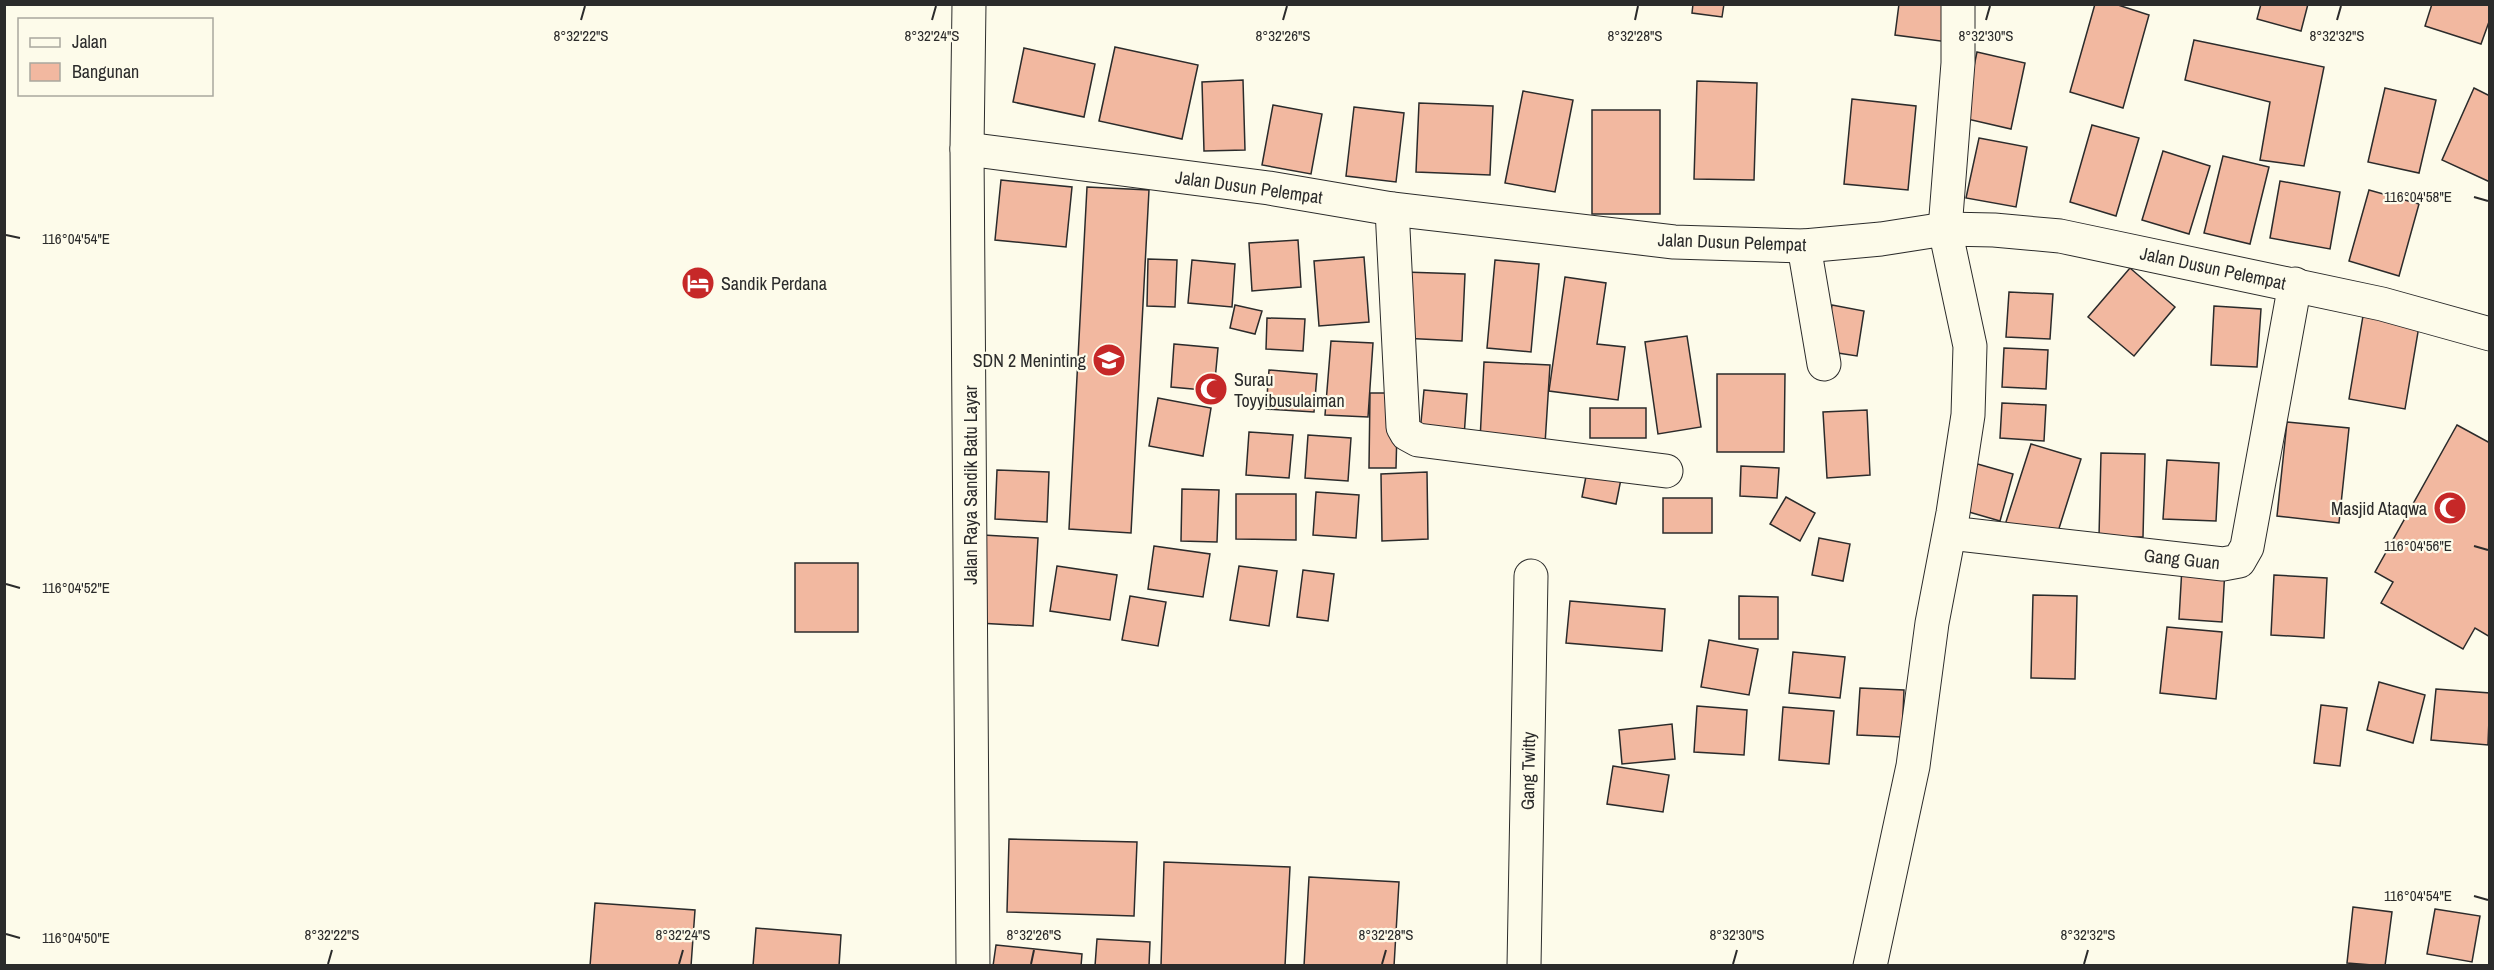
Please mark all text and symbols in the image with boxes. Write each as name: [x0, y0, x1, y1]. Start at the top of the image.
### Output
legend: [18, 18, 213, 96]
text: 8°32'22"S: [553, 25, 609, 46]
text: 8°32'24"S: [904, 25, 960, 46]
text: 8°32'26"S: [1255, 25, 1311, 46]
text: 8°32'28"S: [1607, 25, 1663, 46]
text: 8°32'30"S: [1958, 25, 2014, 46]
text: 8°32'32"S: [2309, 25, 2365, 46]
text: Jalan: [72, 29, 107, 54]
text: Bangunan: [72, 59, 139, 84]
street label: Jalan Dusun Pelempat: [1174, 164, 1324, 210]
text: 116°04'58"E: [2384, 186, 2452, 207]
street label: Jalan Dusun Pelempat: [1657, 227, 1807, 257]
text: 116°04'54"E: [42, 228, 110, 249]
street label: Jalan Dusun Pelempat: [2138, 240, 2288, 296]
hotel icon: Sandik Perdana: [680, 265, 716, 301]
place label: Sandik Perdana: [721, 271, 827, 296]
school or university icon: SDN 2 Meninting: [1091, 342, 1127, 378]
place label: SDN 2 Meninting: [973, 348, 1087, 373]
place label: Surau Toyyibusulaiman: [1234, 367, 1345, 413]
mosque icon: Surau Toyyibusulaiman: [1193, 371, 1229, 407]
street label: Jalan Raya Sandik Batu Layar: [958, 385, 983, 585]
mosque icon: Masjid Ataqwa: [2432, 490, 2468, 526]
place label: Masjid Ataqwa: [2331, 496, 2427, 521]
text: 116°04'56"E: [2384, 535, 2452, 556]
street label: Gang Guan: [2143, 543, 2221, 575]
text: 116°04'52"E: [42, 577, 110, 598]
street label: Gang Twitty: [1515, 731, 1541, 810]
text: 116°04'54"E: [2384, 885, 2452, 906]
text: 8°32'22"S: [304, 924, 360, 945]
text: 8°32'24"S: [655, 924, 711, 945]
text: 8°32'26"S: [1006, 924, 1062, 945]
text: 8°32'28"S: [1358, 924, 1414, 945]
text: 8°32'30"S: [1709, 924, 1765, 945]
text: 8°32'32"S: [2060, 924, 2116, 945]
text: 116°04'50"E: [42, 927, 110, 948]

